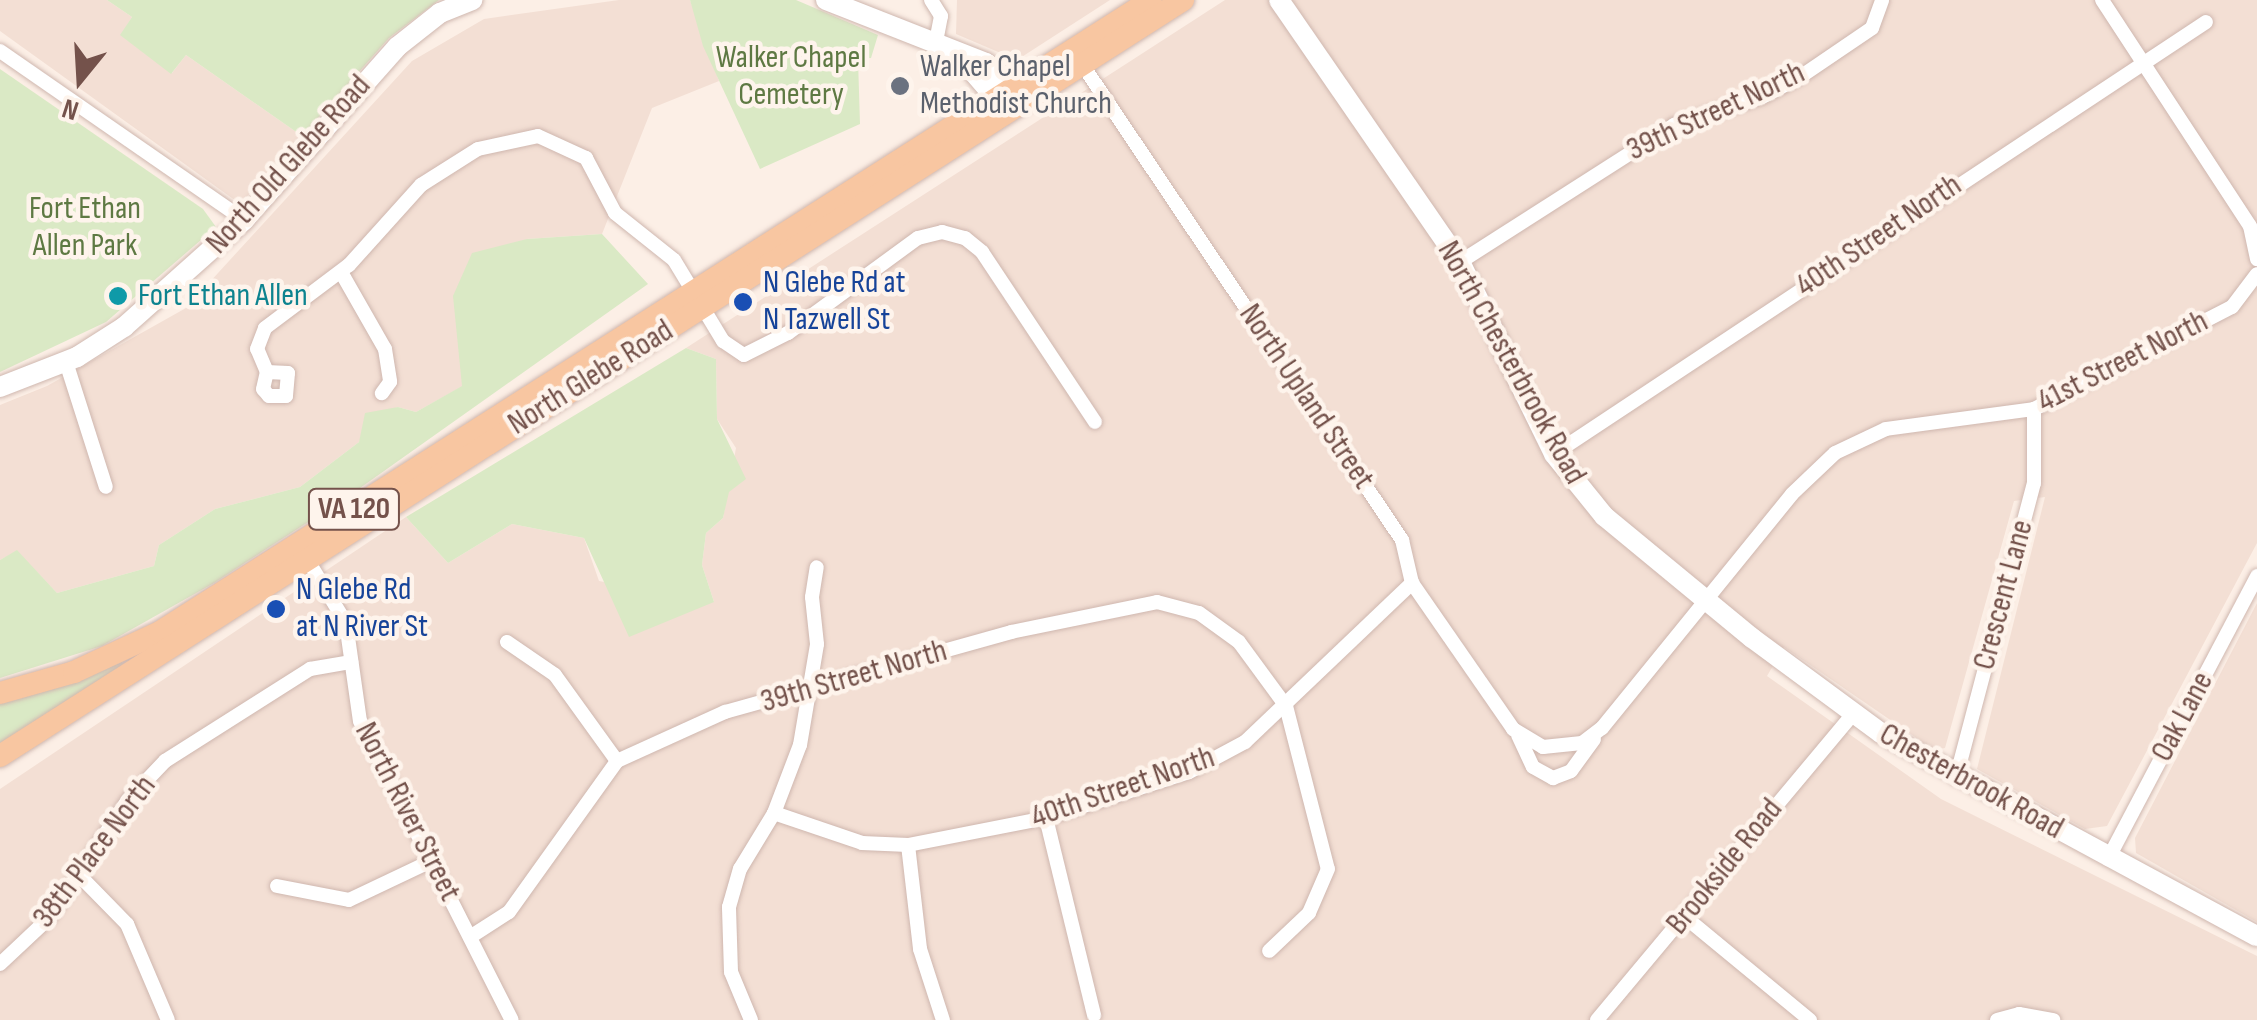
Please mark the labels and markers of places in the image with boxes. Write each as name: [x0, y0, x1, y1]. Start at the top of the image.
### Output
place label: Walker Chapel Methodist Church: [920, 49, 1112, 124]
marker: Walker Chapel Methodist Church: [889, 75, 911, 97]
place label: N Glebe Rd at N Tazwell St: [763, 265, 905, 340]
place label: Fort Ethan Allen: [138, 277, 308, 315]
marker: Fort Ethan Allen: [107, 285, 129, 307]
marker: N Glebe Rd at N Tazwell St: [732, 291, 754, 313]
place label: N Glebe Rd at N River St: [296, 572, 428, 647]
marker: N Glebe Rd at N River St: [265, 598, 287, 620]

